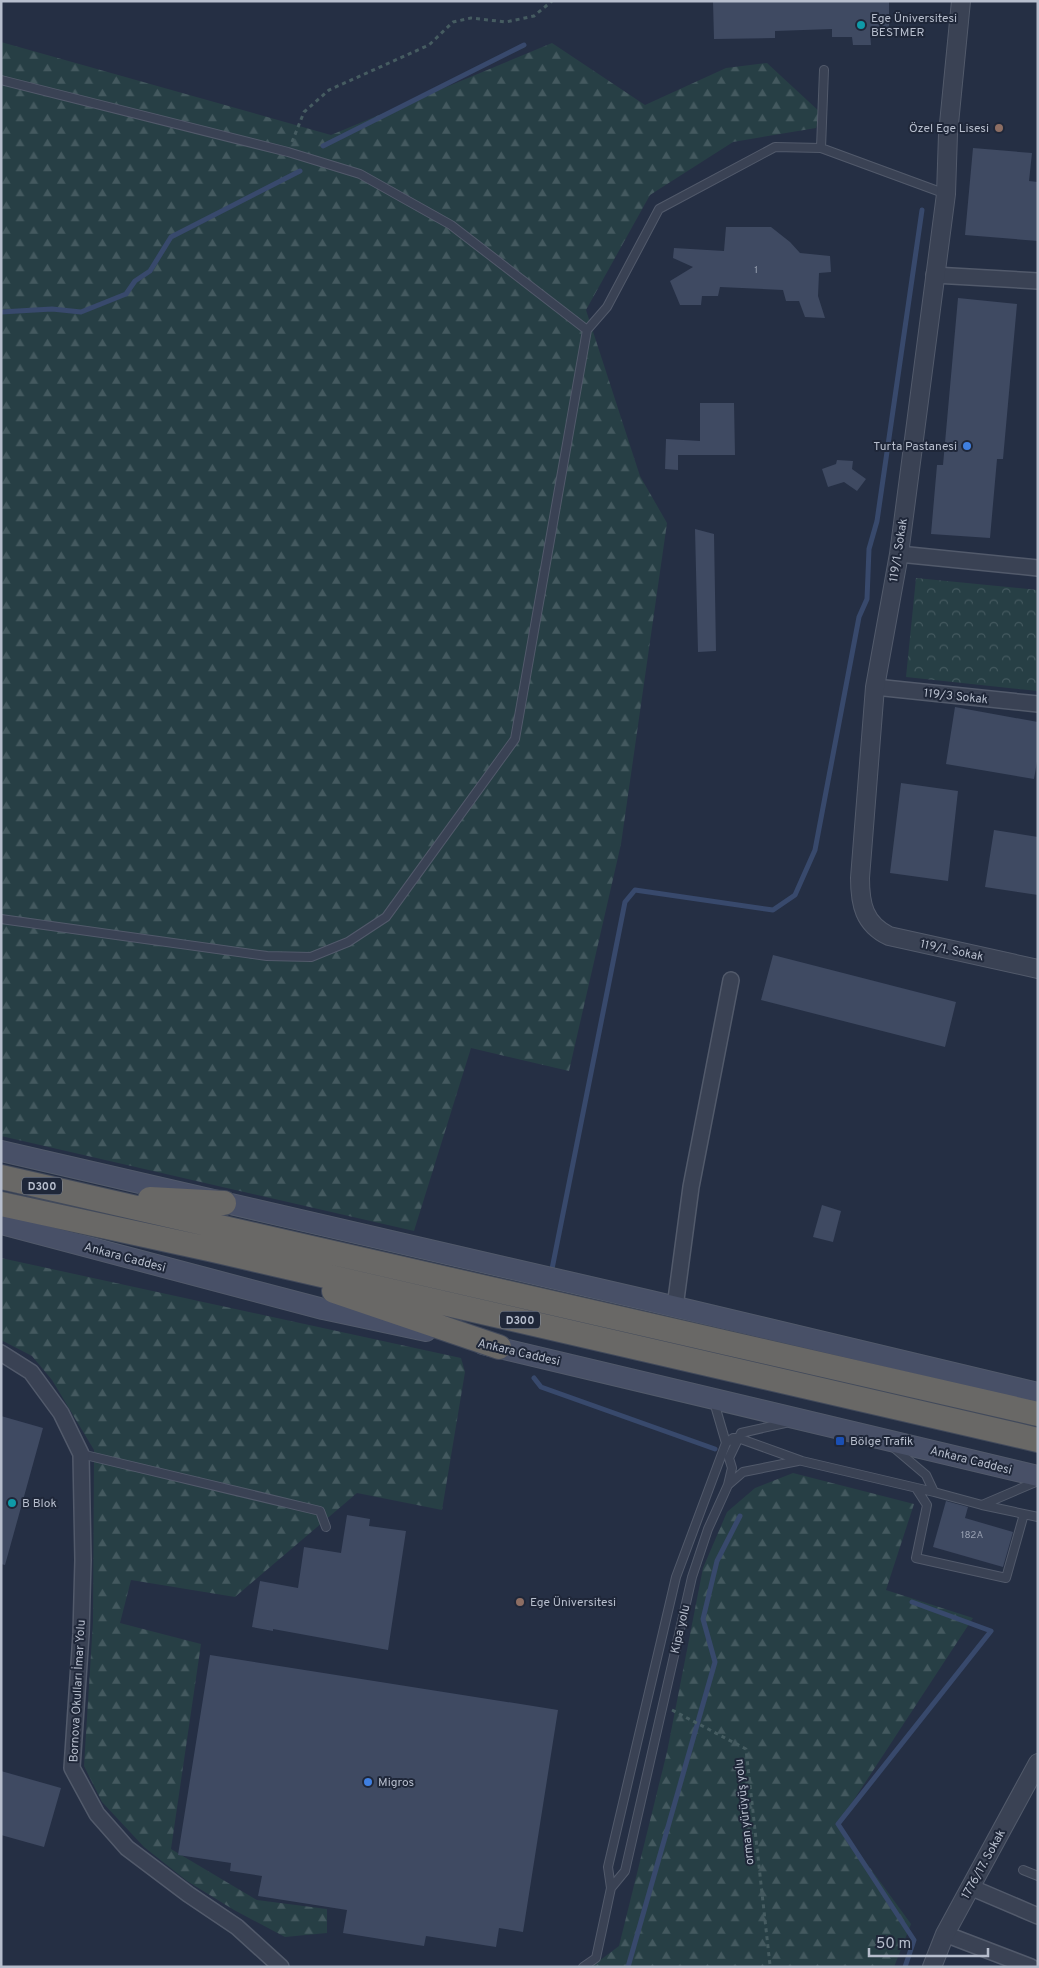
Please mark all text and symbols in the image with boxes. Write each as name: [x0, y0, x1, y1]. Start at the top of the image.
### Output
place label: Ege Üniversitesi BESTMER: [871, 11, 957, 41]
marker: Ege Üniversitesi BESTMER: [855, 19, 867, 31]
place label: Özel Ege Lisesi: [909, 121, 989, 137]
marker: Özel Ege Lisesi: [993, 122, 1005, 134]
house number: 1: [754, 264, 758, 277]
place label: Turta Pastanesi: [873, 439, 957, 455]
marker: Turta Pastanesi: [961, 440, 973, 452]
street label: 119/1. Sokak: [886, 517, 912, 583]
street label: 119/3 Sokak: [923, 686, 989, 708]
street label: 119/1. Sokak: [919, 936, 985, 965]
road number: D300: [22, 1178, 62, 1194]
street label: Ankara Caddesi: [82, 1239, 167, 1277]
road number: D300: [500, 1312, 540, 1328]
street label: Ankara Caddesi: [476, 1336, 561, 1370]
place label: Bölge Trafik: [850, 1434, 913, 1450]
marker: Bölge Trafik: [834, 1435, 846, 1447]
street label: Ankara Caddesi: [928, 1443, 1013, 1479]
place label: B Blok: [22, 1496, 57, 1512]
marker: B Blok: [6, 1497, 18, 1509]
house number: 182A: [961, 1529, 983, 1542]
place label: Ege Üniversitesi: [530, 1595, 616, 1611]
marker: Ege Üniversitesi: [514, 1596, 526, 1608]
street label: Kipa yolu: [668, 1603, 694, 1655]
street label: Bornova Okulları İmar Yolu: [66, 1619, 90, 1763]
street label: orman yürüyüş yolu: [731, 1758, 759, 1866]
place label: Migros: [378, 1775, 414, 1791]
marker: Migros: [362, 1776, 374, 1788]
street label: 1776/17. Sokak: [958, 1827, 1010, 1902]
scale bar: [869, 1926, 988, 1958]
text: 50 m: [876, 1935, 911, 1954]

